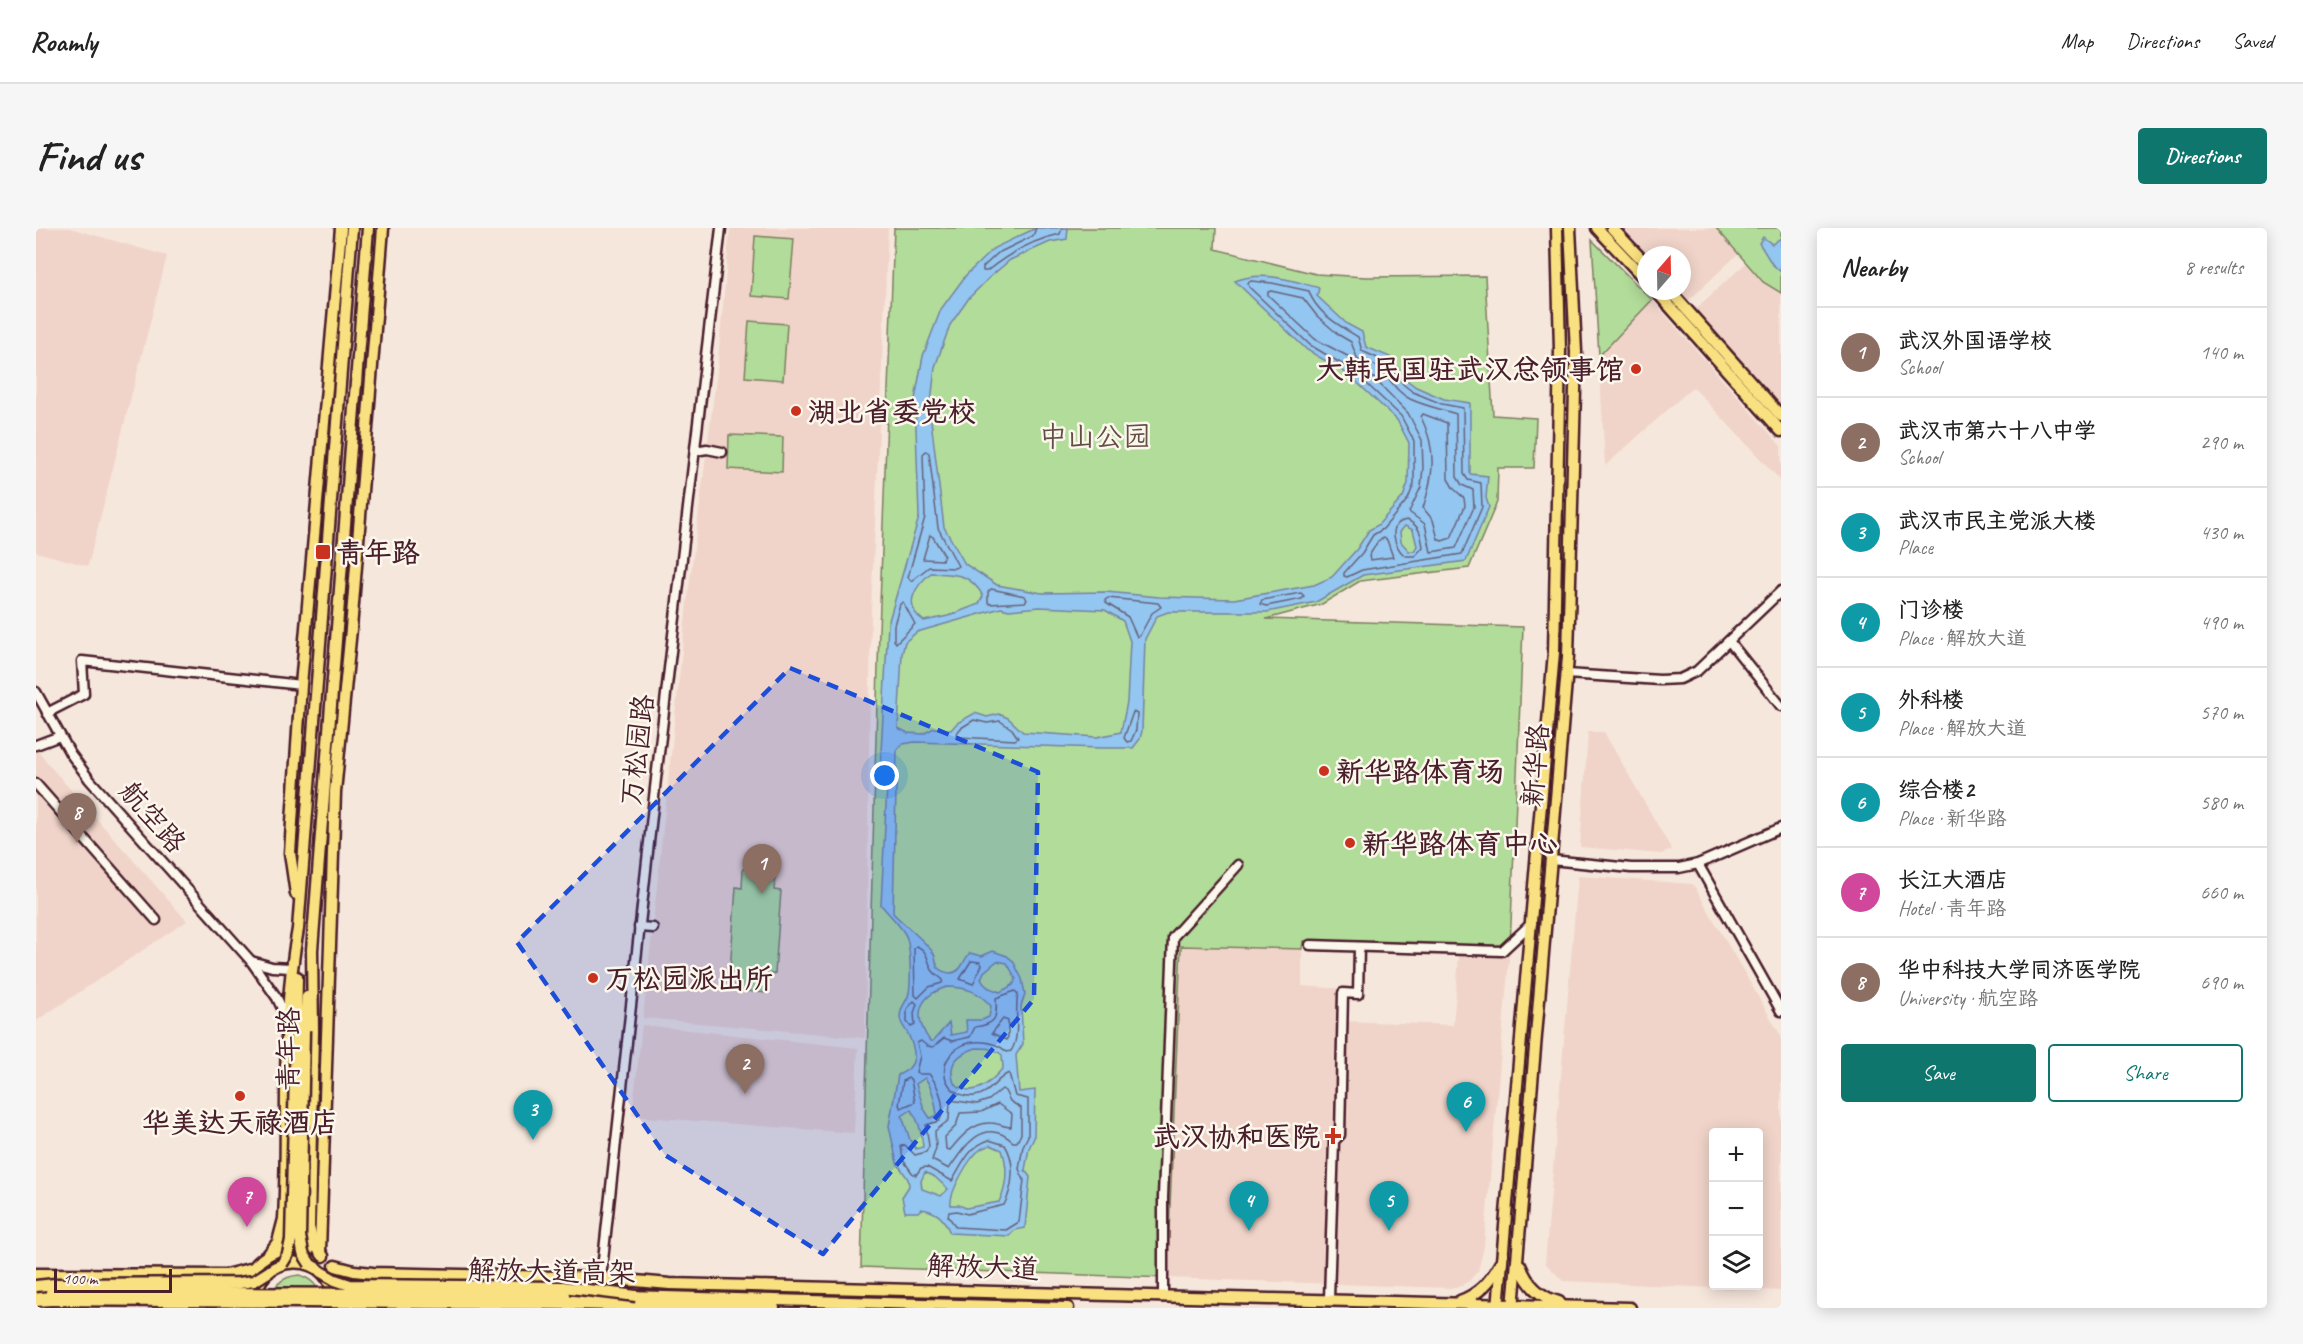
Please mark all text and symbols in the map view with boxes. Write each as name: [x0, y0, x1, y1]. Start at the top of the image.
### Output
text: Roamly: [30, 24, 97, 59]
text: Map: [2061, 28, 2093, 54]
text: Directions: [2126, 28, 2199, 54]
text: Saved: [2232, 28, 2273, 54]
button: Directions: [2138, 128, 2267, 184]
text: Find us: [36, 130, 141, 183]
north arrow: [1637, 246, 1691, 300]
text: Nearby: [1841, 251, 1906, 284]
text: 8 results: [2184, 255, 2243, 280]
text: 武汉外国语学校: [1898, 327, 2052, 355]
text: 1: [1856, 340, 1865, 365]
text: 140 m: [2200, 340, 2243, 365]
place label: 大韩民国驻武汉总领事馆: [1316, 352, 1624, 387]
text: School: [1898, 355, 1941, 380]
marker: 大韩民国驻武汉总领事馆: [1629, 362, 1643, 376]
place label: 湖北省委党校: [808, 394, 976, 429]
marker: 湖北省委党校: [789, 404, 803, 418]
text: 武汉市第六十八中学: [1898, 417, 2096, 445]
park label: 中山公园: [1039, 419, 1151, 454]
text: 2: [1856, 430, 1865, 455]
text: 290 m: [2200, 430, 2243, 455]
text: School: [1898, 445, 1941, 470]
text: 武汉市民主党派大楼: [1898, 507, 2096, 535]
text: 3: [1856, 520, 1865, 545]
text: 430 m: [2200, 520, 2243, 545]
place label: 青年路: [336, 535, 420, 570]
text: Place: [1898, 535, 1933, 560]
marker: 青年路: [314, 543, 332, 561]
text: 门诊楼: [1898, 596, 1964, 624]
text: 4: [1856, 610, 1865, 635]
text: 490 m: [2200, 610, 2243, 635]
text: Place · 解放大道: [1898, 626, 2027, 651]
text: 外科楼: [1898, 686, 1964, 714]
street label: 万松园路: [613, 692, 661, 808]
text: 5: [1856, 700, 1865, 725]
text: 570 m: [2200, 700, 2243, 725]
text: Place · 解放大道: [1898, 716, 2027, 741]
street label: 新华路: [1514, 722, 1556, 808]
place label: 新华路体育场: [1336, 754, 1504, 789]
your location: [870, 761, 899, 790]
marker: 新华路体育场: [1317, 764, 1331, 778]
street label: 航空路: [112, 774, 194, 860]
text: 综合楼2: [1898, 776, 1974, 804]
text: 6: [1856, 790, 1865, 815]
text: 580 m: [2200, 790, 2243, 815]
pin: 8: [58, 794, 96, 843]
text: Place · 新华路: [1898, 806, 2007, 831]
place label: 新华路体育中心: [1362, 826, 1558, 861]
marker: 新华路体育中心: [1343, 836, 1357, 850]
pin: 1: [742, 844, 782, 894]
text: 长江大酒店: [1898, 866, 2008, 894]
text: 7: [1856, 880, 1865, 905]
text: 660 m: [2200, 880, 2243, 905]
text: Hotel · 青年路: [1898, 896, 2006, 921]
text: 华中科技大学同济医学院: [1898, 956, 2140, 984]
place label: 万松园派出所: [605, 961, 773, 996]
text: 8: [1856, 970, 1865, 995]
text: 690 m: [2200, 970, 2243, 995]
marker: 万松园派出所: [586, 971, 600, 985]
text: University · 航空路: [1898, 986, 2038, 1011]
street label: 青年路: [271, 1007, 306, 1091]
pin: 2: [726, 1044, 764, 1094]
button: Save: [1841, 1044, 2036, 1102]
button: Share: [2048, 1044, 2243, 1102]
pin: 6: [1446, 1082, 1486, 1132]
marker: 华美达天禄酒店: [233, 1089, 247, 1103]
pin: 3: [514, 1090, 552, 1140]
place label: 华美达天禄酒店: [142, 1105, 338, 1140]
place label: 武汉协和医院: [1152, 1119, 1320, 1154]
marker: 武汉协和医院: [1324, 1127, 1342, 1145]
map controls: [1709, 1128, 1763, 1290]
button: +: [1709, 1128, 1763, 1182]
pin: 7: [228, 1178, 266, 1227]
pin: 4: [1230, 1182, 1268, 1231]
pin: 5: [1370, 1182, 1408, 1231]
button: −: [1709, 1182, 1763, 1236]
button: layers: [1709, 1236, 1763, 1290]
street label: 解放大道: [926, 1248, 1040, 1286]
street label: 解放大道高架: [468, 1252, 636, 1290]
scale bar: [54, 1266, 172, 1294]
text: 100 m: [63, 1269, 97, 1289]

